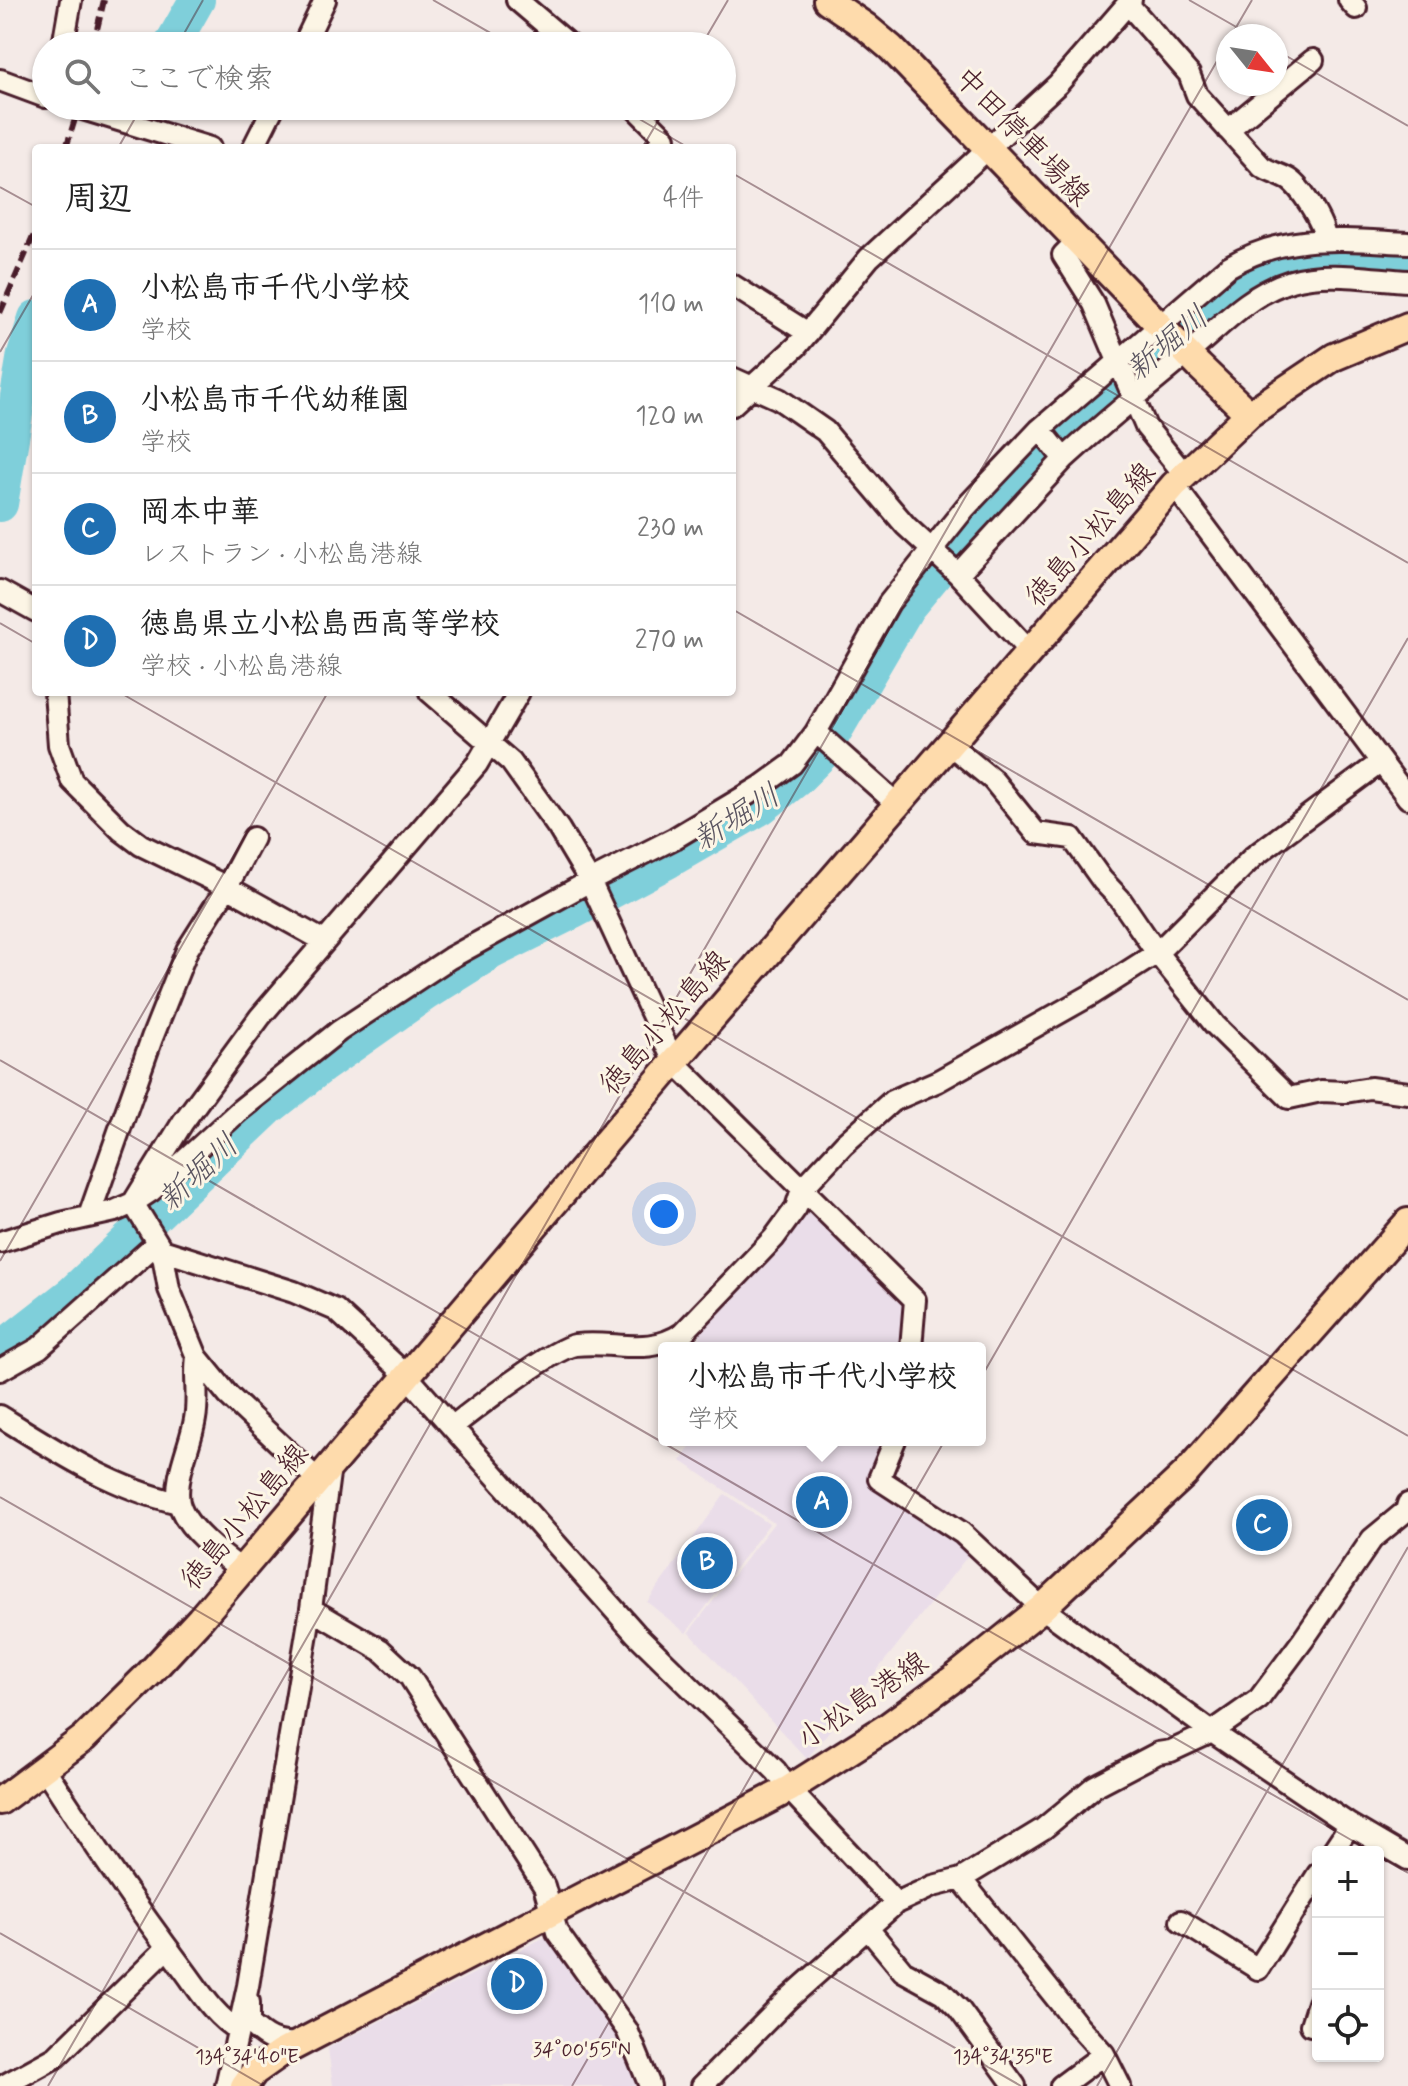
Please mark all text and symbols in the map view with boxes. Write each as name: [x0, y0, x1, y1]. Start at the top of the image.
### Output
north arrow: [1216, 24, 1288, 96]
search box: [32, 32, 736, 120]
icon: search: [60, 54, 104, 98]
street label: 中田停車場線: [945, 59, 1099, 215]
text: ここで検索: [124, 60, 274, 99]
text: 周辺: [64, 177, 132, 222]
text: 4件: [663, 182, 704, 216]
text: 小松島市千代小学校: [140, 269, 410, 308]
text: A: [81, 288, 99, 322]
text: 110 m: [638, 288, 704, 322]
water label: 新堀川: [1118, 297, 1218, 391]
text: 学校: [140, 314, 192, 348]
text: 小松島市千代幼稚園: [140, 381, 410, 420]
text: B: [82, 400, 98, 434]
text: 120 m: [635, 400, 704, 434]
text: 学校: [140, 426, 192, 460]
street label: 徳島小松島線: [1017, 454, 1165, 616]
text: 岡本中華: [140, 493, 260, 532]
text: C: [81, 512, 99, 546]
text: 230 m: [637, 512, 704, 546]
text: レストラン · 小松島港線: [140, 538, 422, 572]
text: 徳島県立小松島西高等学校: [140, 605, 500, 644]
text: D: [81, 624, 99, 658]
text: 270 m: [635, 624, 704, 658]
text: 学校 · 小松島港線: [140, 650, 342, 684]
water label: 新堀川: [685, 775, 789, 861]
street label: 徳島小松島線: [591, 942, 739, 1104]
water label: 新堀川: [150, 1125, 248, 1221]
your location: [644, 1194, 684, 1234]
popup: [658, 1342, 986, 1446]
text: 小松島市千代小学校: [687, 1358, 957, 1397]
text: 学校: [687, 1403, 739, 1437]
street label: 徳島小松島線: [172, 1436, 318, 1598]
pin: A: [796, 1472, 848, 1532]
pin: C: [1236, 1495, 1288, 1555]
pin: B: [681, 1533, 733, 1593]
street label: 小松島港線: [790, 1643, 936, 1759]
map controls: [1312, 1846, 1384, 2062]
button: +: [1312, 1846, 1384, 1918]
button: −: [1312, 1918, 1384, 1990]
pin: D: [491, 1954, 543, 2014]
button: locate: [1312, 1990, 1384, 2062]
text: 34°00'55"N: [533, 2037, 631, 2064]
text: 134°34'40"E: [195, 2044, 299, 2071]
text: 134°34'35"E: [953, 2044, 1053, 2071]

